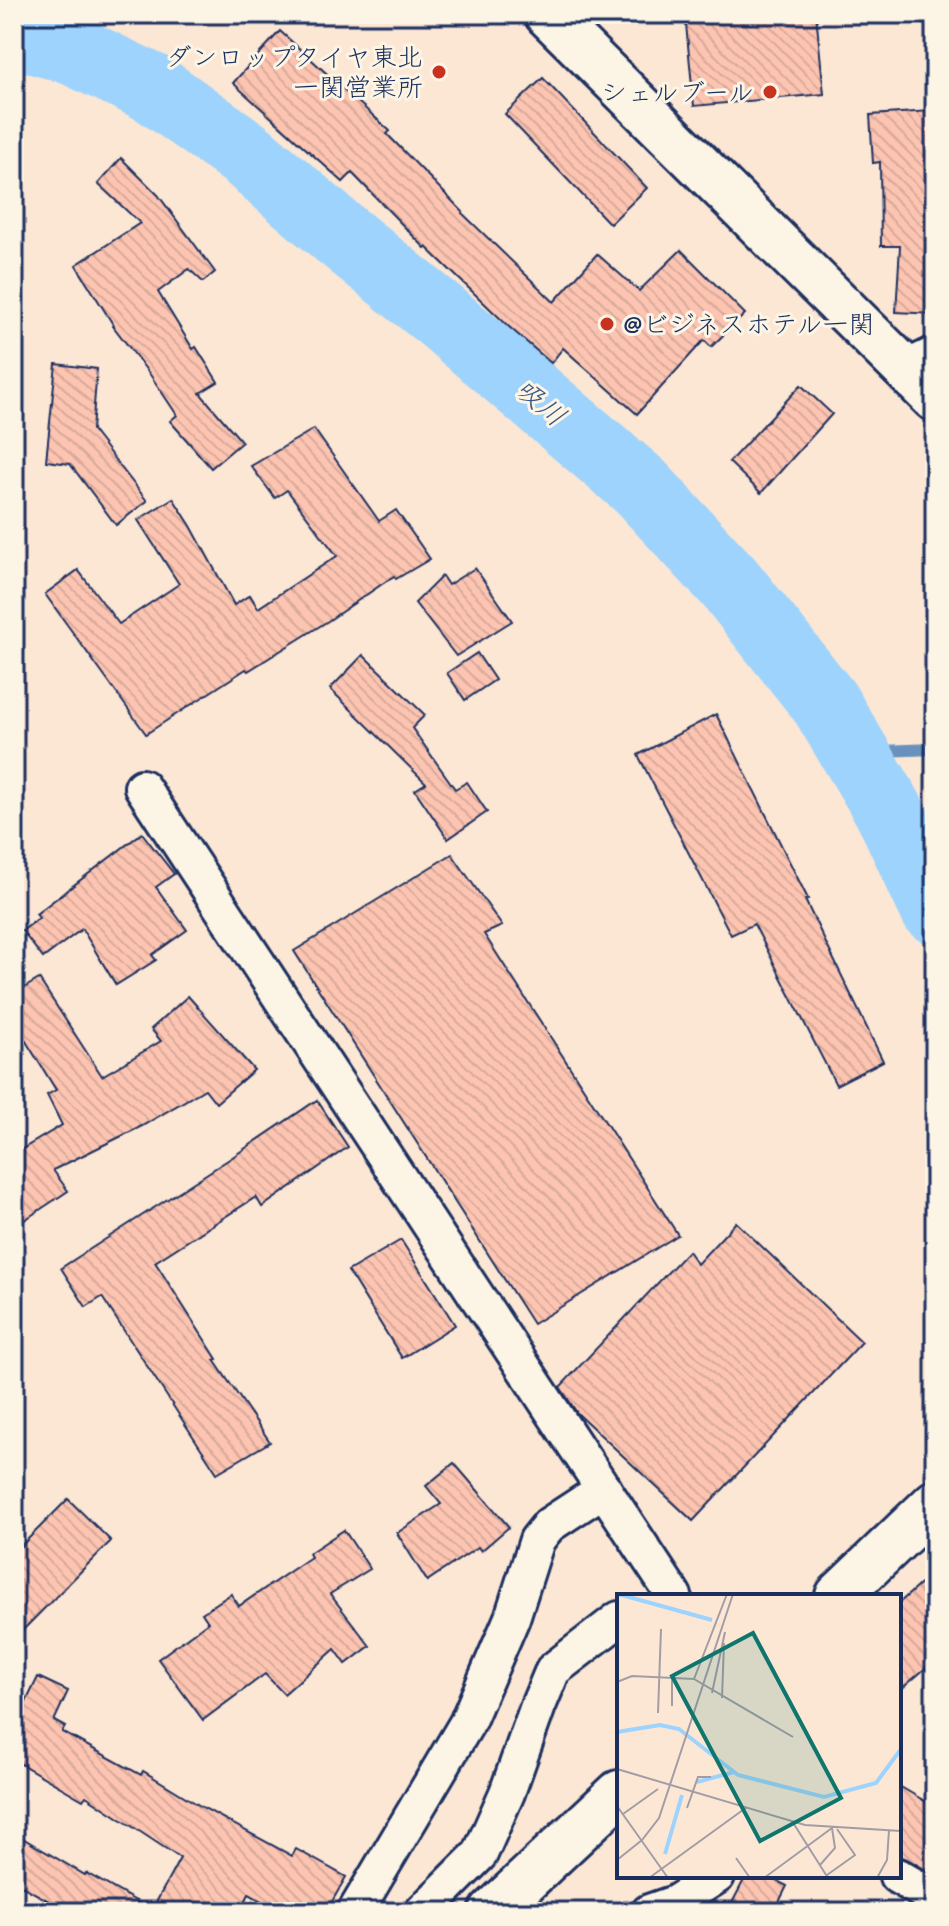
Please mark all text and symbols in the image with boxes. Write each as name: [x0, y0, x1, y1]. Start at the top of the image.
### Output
place label: ダンロップタイヤ東北 一関営業所: [166, 41, 423, 103]
marker: ダンロップタイヤ東北 一関営業所: [430, 63, 448, 81]
place label: シェルブール: [601, 76, 754, 108]
marker: シェルブール: [761, 83, 779, 101]
place label: @ビジネスホテル一関: [623, 308, 874, 340]
marker: @ビジネスホテル一関: [598, 315, 616, 333]
water label: 吸川: [509, 371, 573, 433]
inset map: [617, 1594, 901, 1878]

